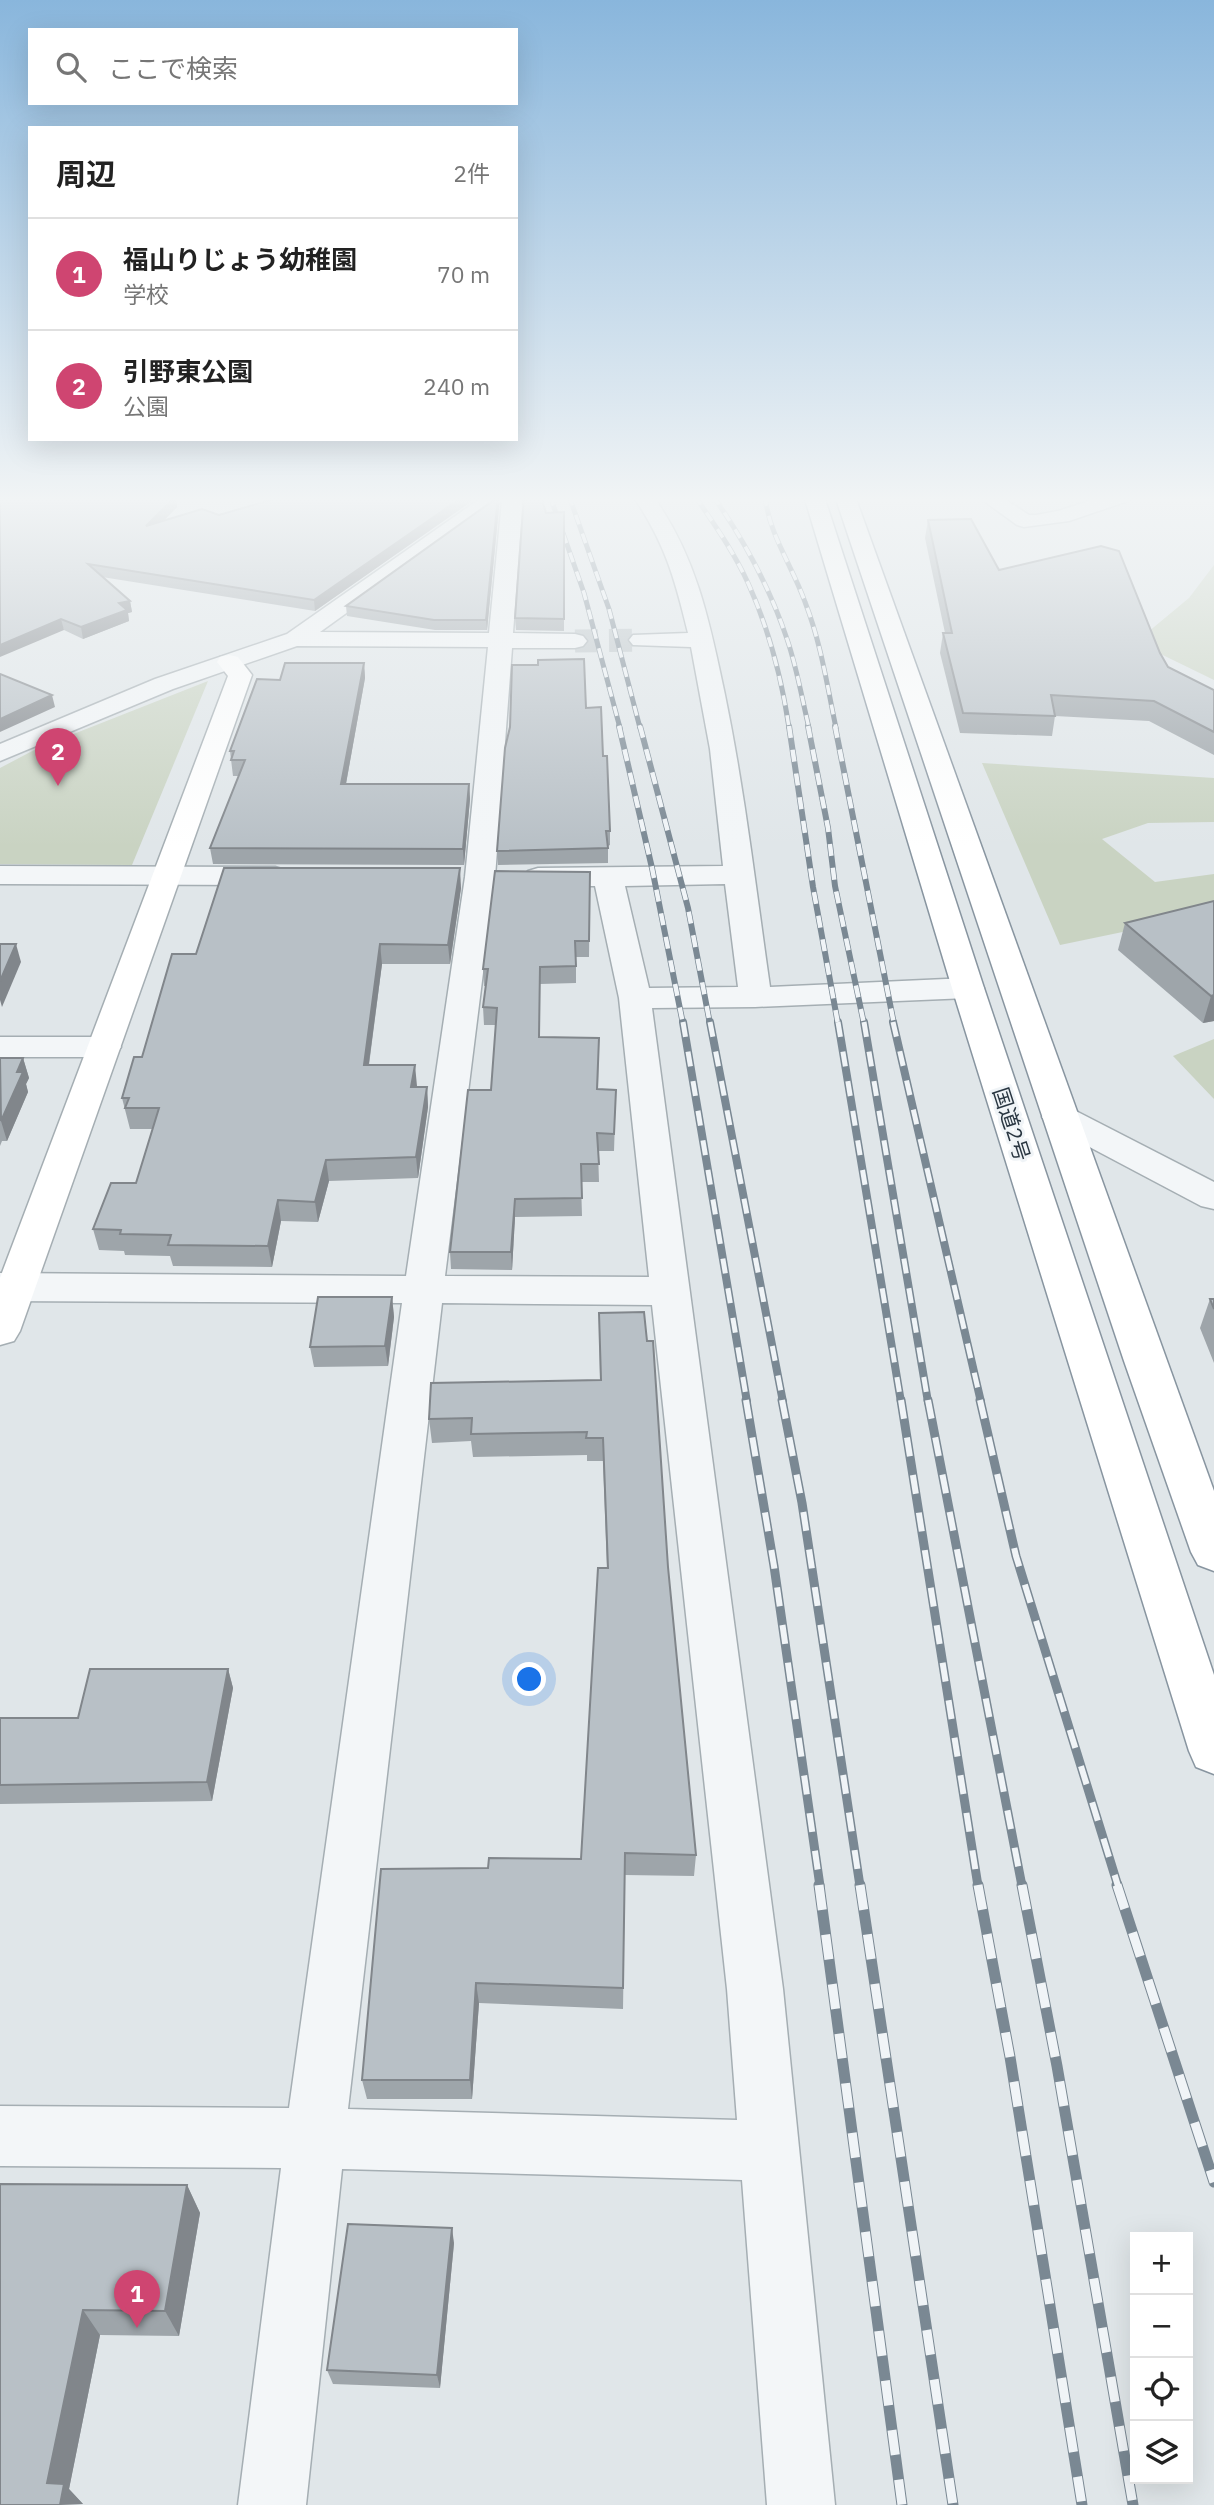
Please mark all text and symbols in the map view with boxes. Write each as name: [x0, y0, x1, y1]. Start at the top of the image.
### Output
search box: [28, 28, 518, 105]
icon: search: [52, 48, 90, 86]
text: ここで検索: [108, 51, 238, 85]
text: 周辺: [56, 154, 116, 193]
text: 2件: [453, 158, 490, 188]
text: 福山りじょう幼稚園: [123, 242, 357, 276]
text: 1: [72, 259, 86, 289]
text: 70 m: [437, 259, 490, 289]
text: 学校: [123, 279, 169, 309]
text: 引野東公園: [123, 354, 253, 388]
text: 2: [72, 371, 86, 401]
text: 240 m: [423, 371, 490, 401]
text: 公園: [123, 391, 169, 421]
pin: 2: [35, 728, 81, 786]
street label: 国道2号: [987, 1084, 1037, 1164]
your location: [512, 1662, 546, 1696]
map controls: [1130, 2232, 1193, 2484]
button: +: [1130, 2232, 1193, 2295]
pin: 1: [114, 2270, 160, 2328]
button: −: [1130, 2295, 1193, 2358]
button: locate: [1130, 2358, 1193, 2421]
button: layers: [1130, 2421, 1193, 2484]

